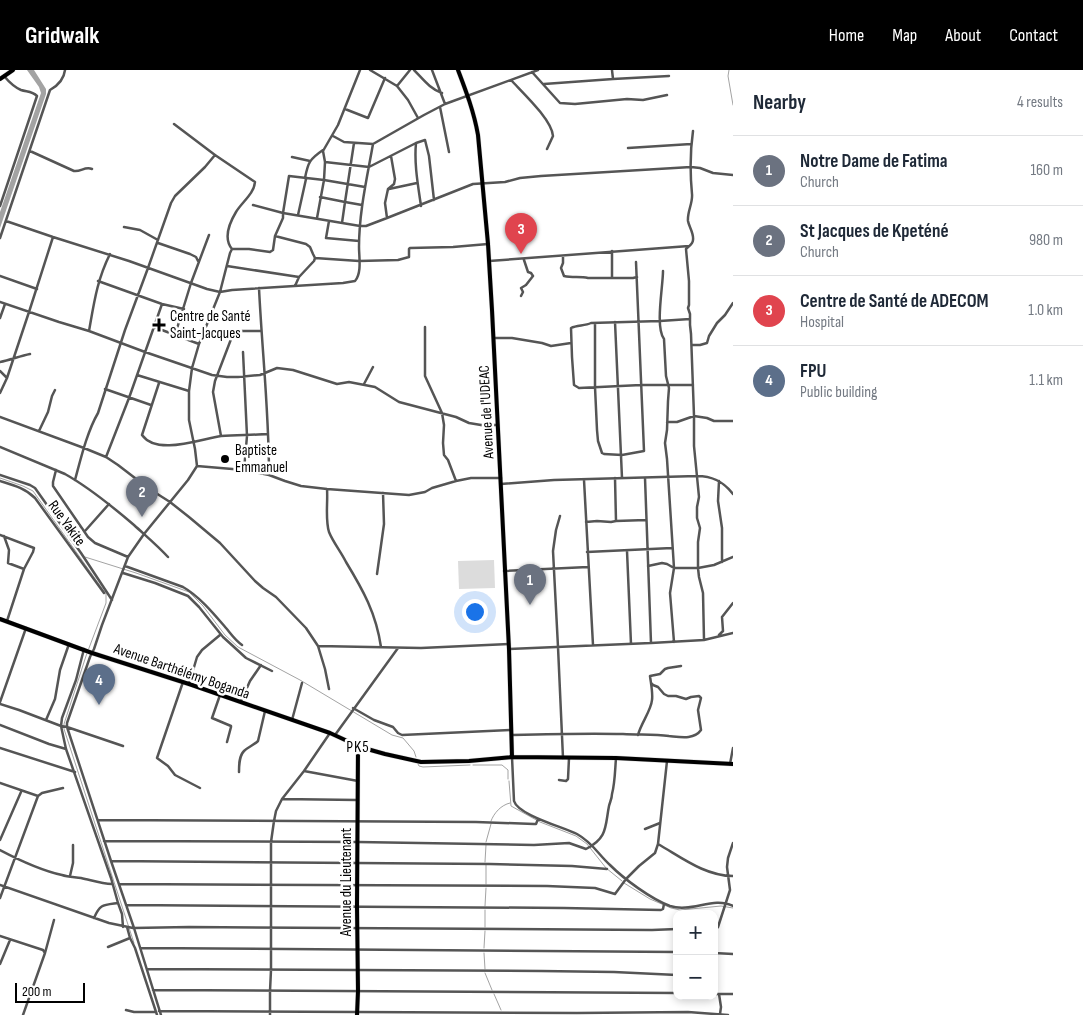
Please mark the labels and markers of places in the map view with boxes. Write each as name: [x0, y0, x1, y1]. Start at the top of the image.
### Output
pin: 3: [505, 213, 537, 254]
place label: Centre de Santé Saint-Jacques: [170, 307, 251, 343]
marker: Centre de Santé Saint-Jacques: [152, 318, 166, 332]
place label: Baptiste Emmanuel: [235, 441, 288, 477]
marker: Baptiste Emmanuel: [219, 453, 231, 465]
pin: 2: [126, 476, 158, 517]
pin: 1: [514, 564, 546, 605]
pin: 4: [83, 664, 115, 705]

